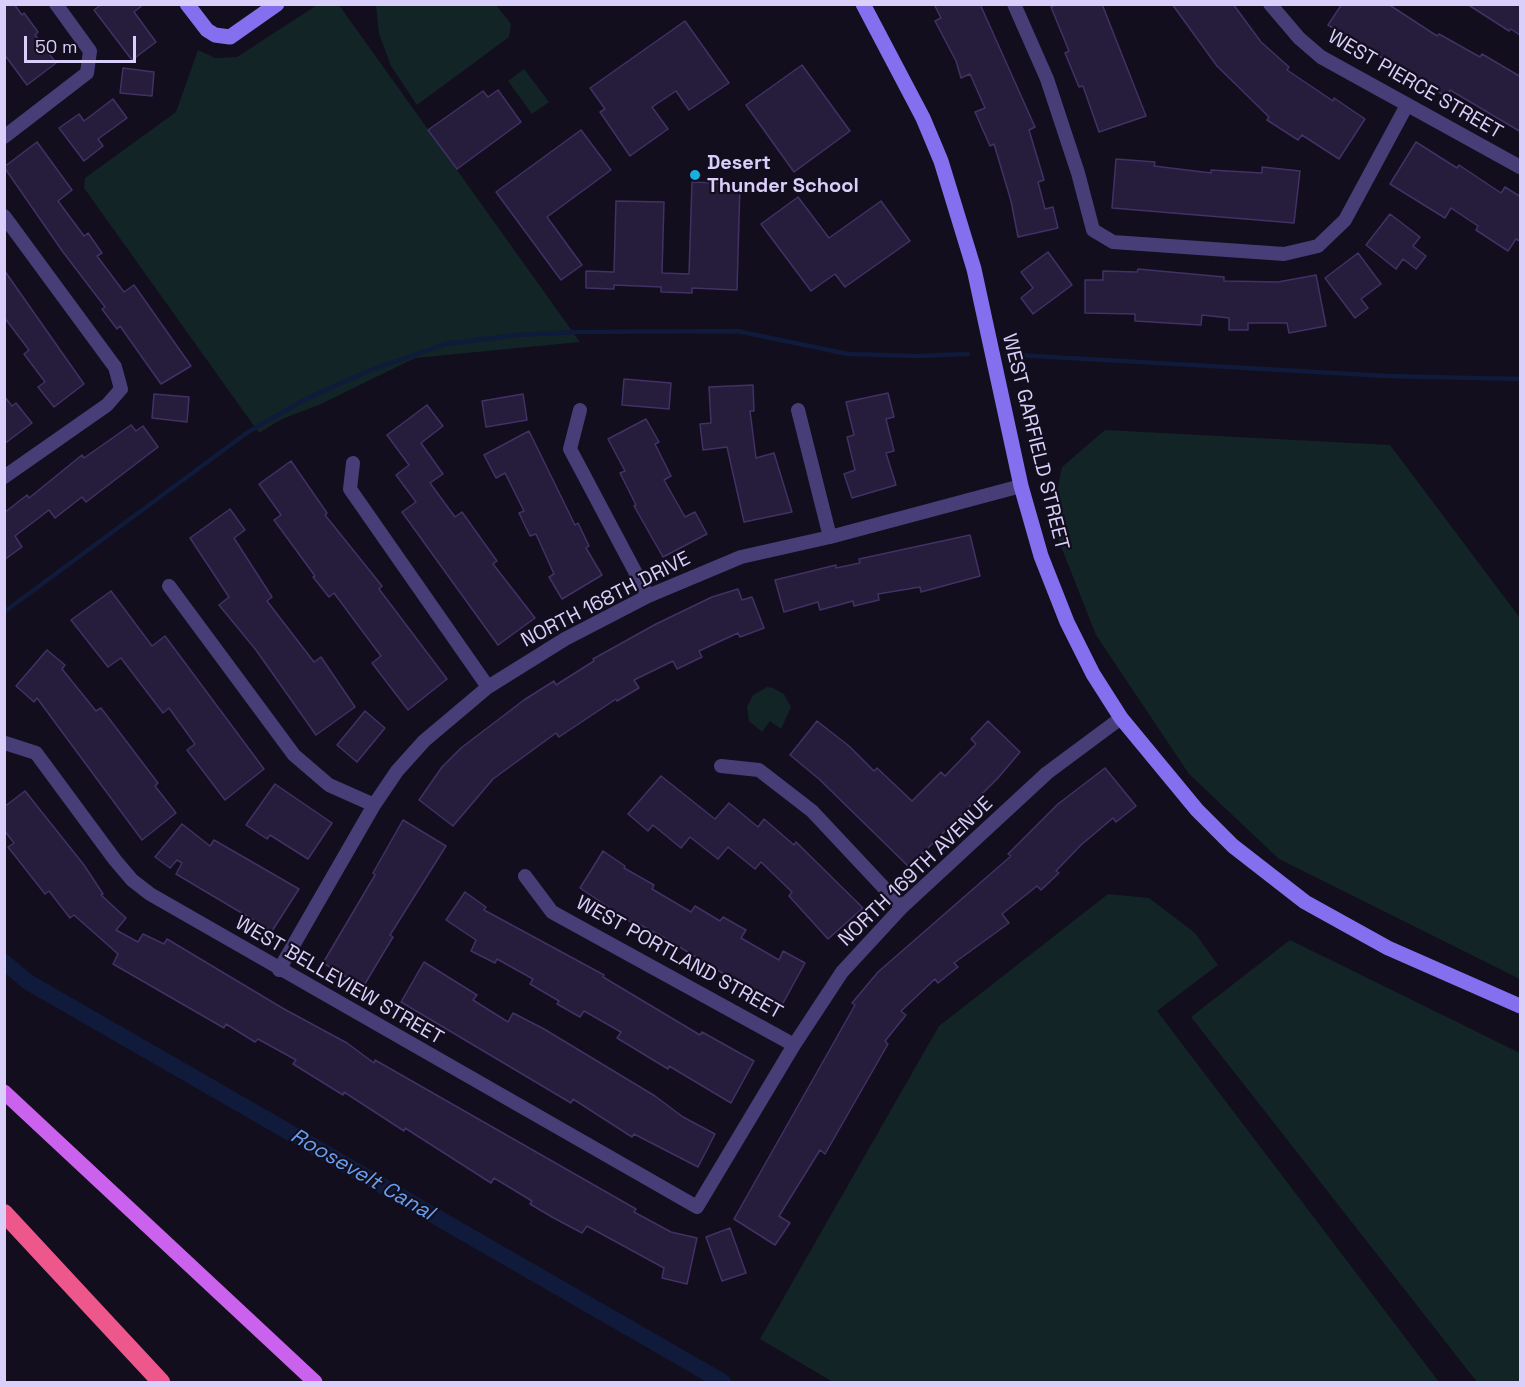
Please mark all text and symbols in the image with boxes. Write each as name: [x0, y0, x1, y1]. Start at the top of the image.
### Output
scale bar: [27, 24, 140, 62]
street label: WEST PIERCE STREET: [1323, 25, 1507, 145]
text: 50 m: [35, 35, 77, 58]
place label: Desert Thunder School: [707, 152, 859, 199]
marker: Desert Thunder School: [688, 168, 702, 182]
street label: WEST GARFIELD STREET: [996, 331, 1074, 553]
street label: NORTH 168TH DRIVE: [517, 547, 695, 653]
street label: NORTH 169TH AVENUE: [834, 792, 998, 952]
street label: WEST PORTLAND STREET: [572, 891, 786, 1025]
street label: WEST BELLEVIEW STREET: [231, 912, 447, 1050]
water label: Roosevelt Canal: [286, 1124, 438, 1226]

